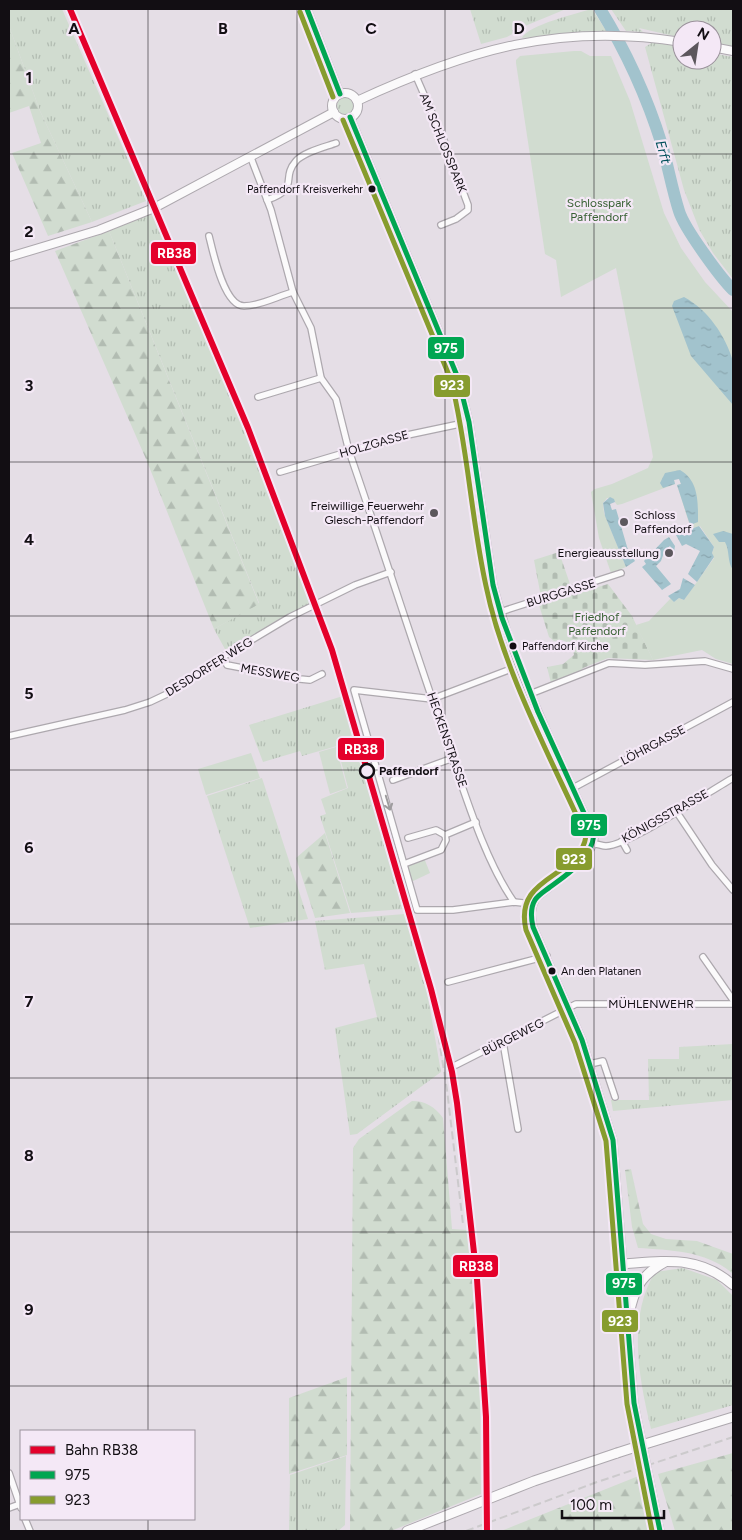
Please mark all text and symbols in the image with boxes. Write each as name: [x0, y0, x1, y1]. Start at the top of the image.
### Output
text: A: [68, 19, 80, 38]
text: B: [218, 19, 228, 38]
text: C: [365, 19, 377, 38]
text: D: [513, 19, 525, 38]
north arrow: [672, 20, 722, 70]
text: N: [694, 24, 712, 44]
text: 1: [26, 68, 32, 87]
street label: AM SCHLOSSPARK: [417, 91, 470, 196]
water label: Erft: [652, 138, 675, 166]
place label: Paffendorf Kreisverkehr: [247, 183, 363, 196]
marker: Paffendorf Kreisverkehr: [367, 184, 377, 194]
park label: Schlosspark Paffendorf: [567, 196, 631, 224]
text: 2: [24, 222, 34, 241]
line badge: RB38: [150, 241, 197, 265]
text: RB38: [157, 245, 191, 262]
line badge: 975: [427, 336, 465, 360]
text: 975: [434, 340, 458, 357]
line badge: 923: [433, 374, 471, 398]
text: 3: [25, 376, 34, 395]
text: 923: [440, 377, 464, 394]
street label: HOLZGASSE: [338, 427, 410, 461]
place label: Freiwillige Feuerwehr Glesch-Paffendorf: [311, 499, 425, 527]
marker: Freiwillige Feuerwehr Glesch-Paffendorf: [428, 507, 440, 519]
place label: Schloss Paffendorf: [634, 508, 692, 536]
marker: Schloss Paffendorf: [618, 516, 630, 528]
text: 4: [24, 530, 34, 549]
place label: Energieausstellung: [557, 546, 659, 560]
marker: Energieausstellung: [663, 547, 675, 559]
street label: BURGGASSE: [525, 576, 597, 610]
park label: Friedhof Paffendorf: [568, 610, 626, 638]
street label: DESDORFER WEG: [163, 635, 255, 699]
place label: Paffendorf Kirche: [522, 640, 609, 653]
marker: Paffendorf Kirche: [508, 641, 518, 651]
street label: MESSWEG: [239, 661, 301, 685]
text: 5: [24, 684, 34, 703]
street label: HECKENSTRASSE: [424, 690, 470, 790]
street label: LÖHRGASSE: [618, 722, 688, 768]
line badge: RB38: [337, 737, 385, 761]
text: RB38: [344, 741, 378, 758]
marker: Paffendorf: [359, 763, 375, 779]
place label: Paffendorf: [379, 764, 439, 778]
street label: KÖNIGSSTRASSE: [619, 786, 711, 846]
one-way arrow: [383, 795, 393, 811]
line badge: 975: [570, 813, 608, 837]
text: 975: [577, 817, 601, 834]
text: 6: [24, 838, 34, 857]
line badge: 923: [555, 847, 593, 871]
text: 923: [562, 851, 586, 868]
place label: An den Platanen: [561, 965, 641, 978]
marker: An den Platanen: [547, 966, 557, 976]
text: 7: [25, 992, 34, 1011]
street label: MÜHLENWEHR: [608, 997, 694, 1011]
street label: BÜRGEWEG: [480, 1015, 546, 1059]
text: 8: [24, 1146, 34, 1165]
line badge: RB38: [452, 1254, 499, 1278]
text: RB38: [459, 1258, 493, 1275]
line badge: 975: [605, 1272, 643, 1296]
text: 975: [612, 1275, 636, 1292]
text: 9: [24, 1300, 34, 1319]
line badge: 923: [601, 1309, 639, 1333]
text: 923: [608, 1313, 632, 1330]
legend: [20, 1430, 195, 1520]
text: Bahn RB38: [65, 1441, 138, 1459]
text: 975: [65, 1466, 90, 1484]
scale bar: [562, 1488, 664, 1520]
text: 923: [65, 1491, 90, 1509]
text: 100 m: [570, 1496, 612, 1514]

